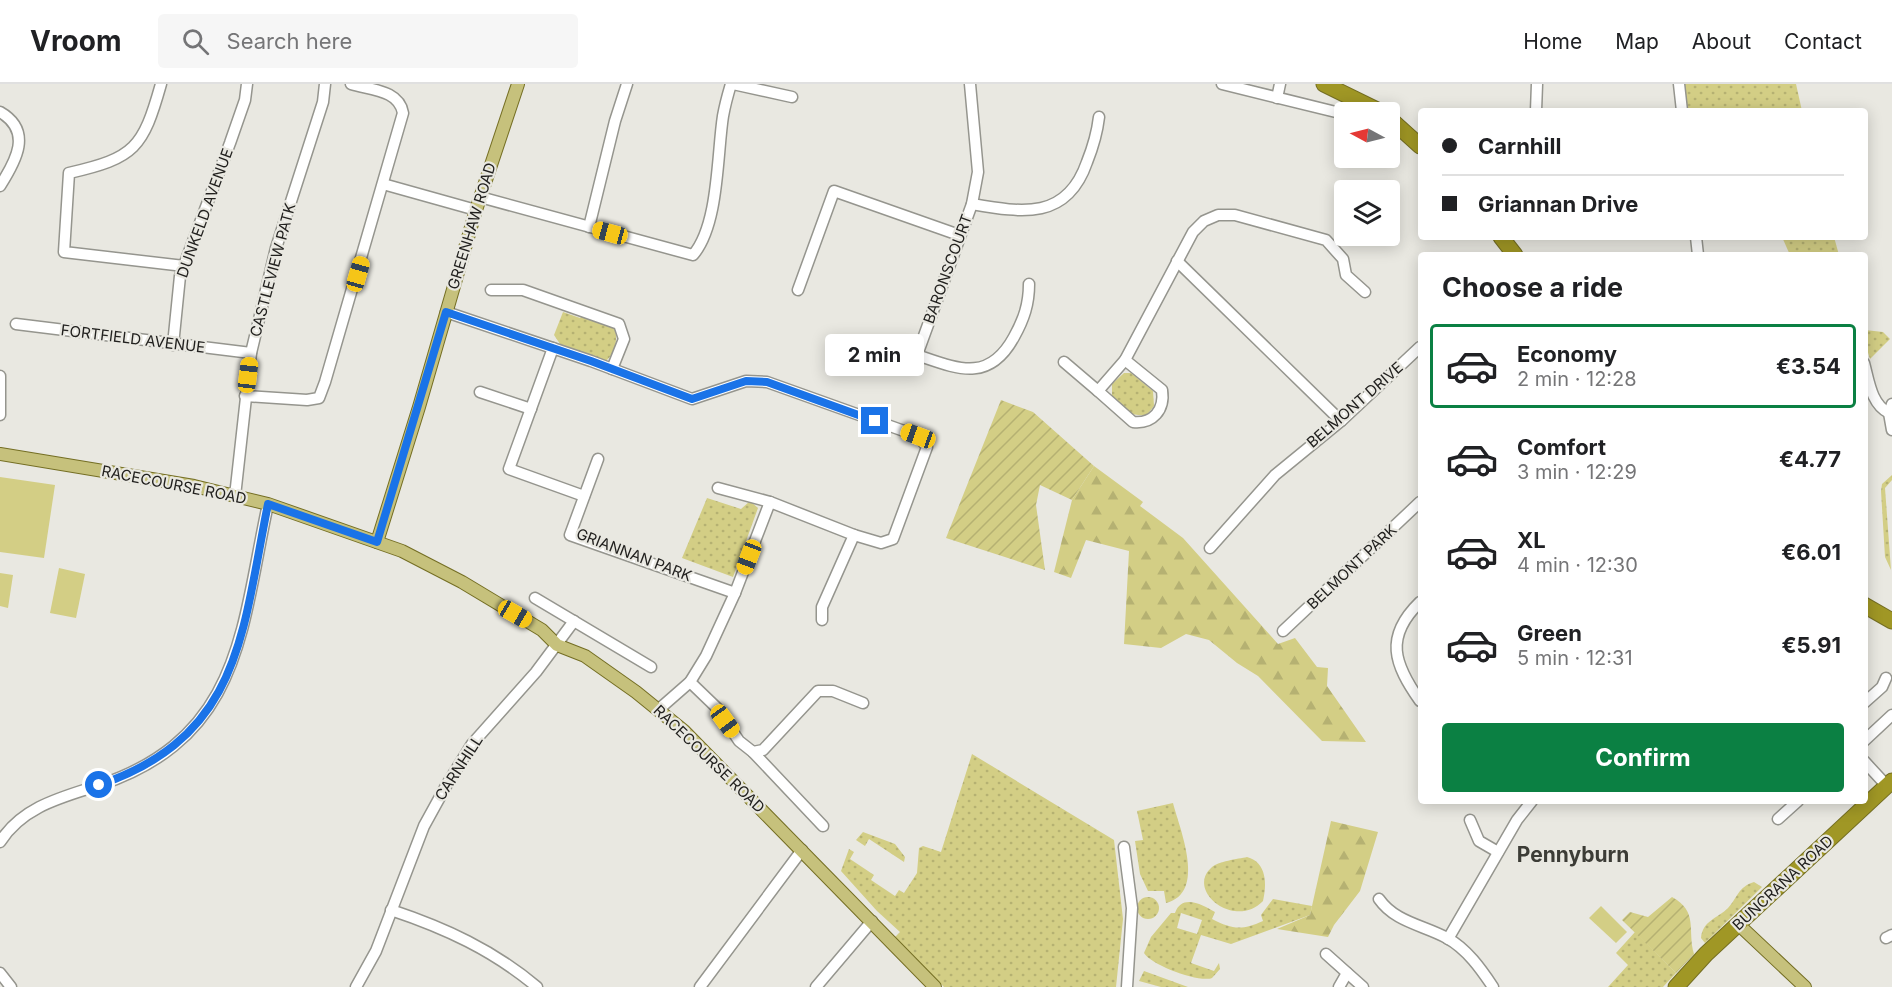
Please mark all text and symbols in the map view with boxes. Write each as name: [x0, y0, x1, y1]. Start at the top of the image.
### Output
search box: [158, 14, 578, 68]
text: Vroom: [30, 24, 122, 58]
icon: search: [179, 25, 212, 58]
text: Search here: [227, 28, 352, 54]
text: Home: [1523, 29, 1582, 54]
text: Map: [1615, 29, 1659, 54]
text: About: [1692, 29, 1751, 54]
text: Contact: [1784, 29, 1862, 54]
north arrow: [1334, 102, 1400, 168]
map controls: [1334, 102, 1400, 246]
text: Carnhill: [1478, 133, 1561, 159]
street label: DUNKELD AVENUE: [172, 146, 237, 280]
street label: GREENHAW ROAD: [443, 160, 500, 292]
button: layers: [1334, 180, 1400, 246]
text: Griannan Drive: [1478, 191, 1638, 217]
street label: CASTLEVIEW PATK: [246, 201, 299, 339]
street label: BARONSCOURT: [919, 211, 976, 326]
car: [590, 220, 630, 246]
car: [344, 254, 372, 294]
text: Choose a ride: [1442, 271, 1623, 304]
street label: FORTFIELD AVENUE: [60, 320, 206, 357]
callout: 2 min: [826, 334, 924, 376]
icon: car: [1445, 339, 1499, 393]
text: Economy: [1517, 341, 1617, 367]
text: 2 min: [848, 343, 901, 367]
text: €3.54: [1776, 353, 1841, 379]
car: [237, 356, 259, 394]
street label: BELMONT DRIVE: [1303, 358, 1407, 452]
text: 2 min · 12:28: [1517, 367, 1637, 391]
route end: [861, 407, 888, 434]
car: [898, 421, 938, 451]
icon: car: [1445, 432, 1499, 486]
text: Comfort: [1517, 434, 1606, 460]
text: €4.77: [1779, 446, 1841, 472]
text: 3 min · 12:29: [1517, 460, 1637, 484]
street label: RACECOURSE ROAD: [100, 461, 248, 508]
street label: BELMONT PARK: [1303, 520, 1401, 613]
street label: GRIANNAN PARK: [574, 524, 695, 585]
icon: car: [1445, 525, 1499, 579]
text: XL: [1517, 527, 1546, 553]
car: [734, 537, 764, 577]
text: €6.01: [1781, 539, 1841, 565]
text: 4 min · 12:30: [1517, 553, 1638, 577]
car: [495, 597, 535, 631]
icon: car: [1445, 618, 1499, 672]
text: Green: [1517, 620, 1582, 646]
text: €5.91: [1782, 632, 1841, 658]
text: 5 min · 12:31: [1517, 646, 1633, 670]
street label: RACECOURSE ROAD: [650, 701, 769, 817]
car: [707, 701, 743, 741]
button: Confirm: [1442, 723, 1844, 792]
street label: CARNHILL: [430, 731, 487, 804]
route start: [85, 771, 112, 798]
street label: BUNCRANA ROAD: [1728, 831, 1837, 934]
district label: Pennyburn: [1517, 842, 1629, 867]

